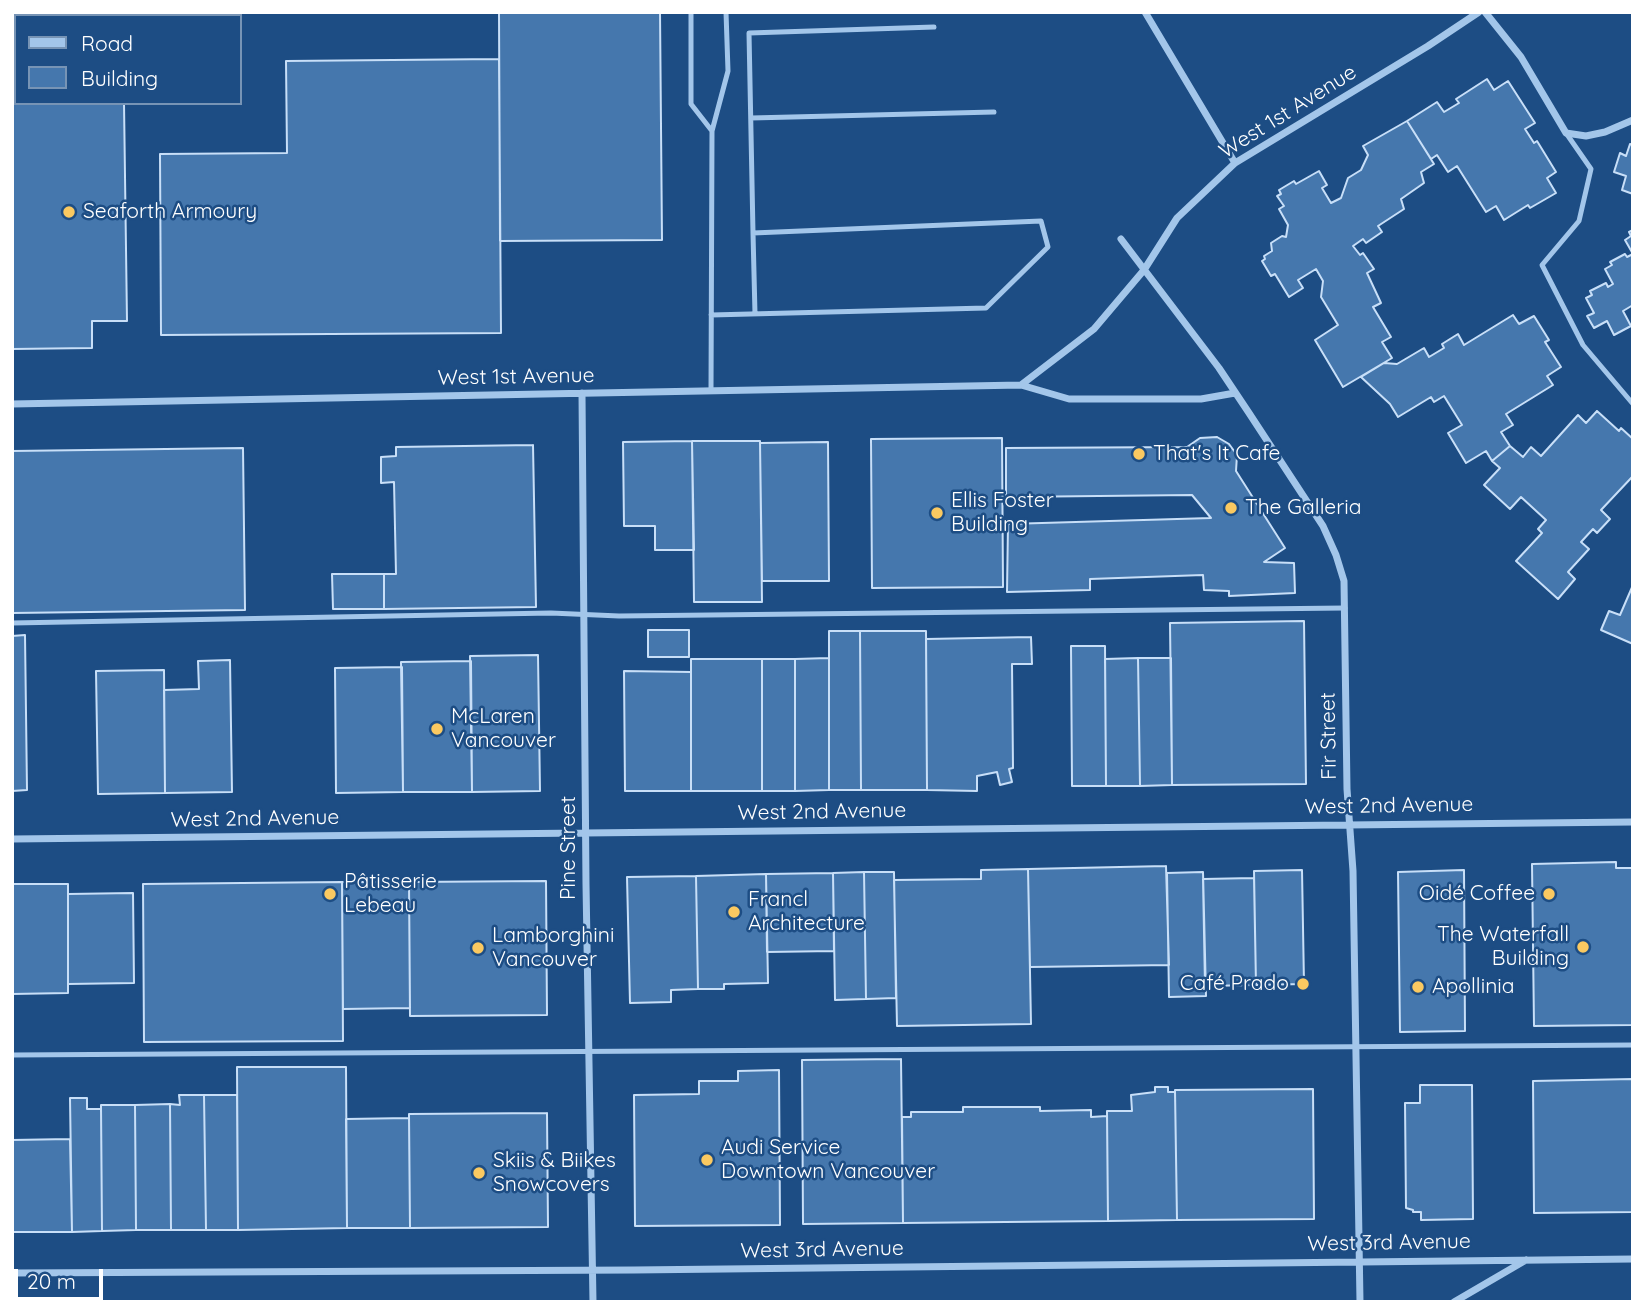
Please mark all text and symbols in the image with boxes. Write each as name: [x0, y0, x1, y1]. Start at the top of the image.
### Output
legend: [14, 14, 242, 105]
text: Road: [81, 30, 133, 56]
street label: West 1st Avenue: [1215, 60, 1361, 164]
text: Building: [81, 65, 158, 91]
place label: Seaforth Armoury: [83, 199, 257, 225]
marker: Seaforth Armoury: [61, 204, 77, 220]
street label: West 1st Avenue: [437, 363, 595, 391]
place label: That's It Cafe: [1153, 441, 1280, 467]
marker: That's It Cafe: [1131, 446, 1147, 462]
place label: Ellis Foster Building: [951, 488, 1054, 538]
place label: The Galleria: [1245, 495, 1361, 521]
marker: The Galleria: [1223, 500, 1239, 516]
marker: Ellis Foster Building: [929, 505, 945, 521]
street label: Fir Street: [1316, 692, 1342, 780]
place label: McLaren Vancouver: [451, 704, 556, 754]
marker: McLaren Vancouver: [429, 721, 445, 737]
street label: West 2nd Avenue: [1304, 792, 1474, 820]
street label: Pine Street: [556, 796, 582, 900]
street label: West 2nd Avenue: [737, 798, 907, 826]
street label: West 2nd Avenue: [170, 805, 340, 833]
place label: Pâtisserie Lebeau: [344, 869, 437, 919]
place label: Oidé Coffee: [1419, 881, 1535, 907]
marker: Pâtisserie Lebeau: [322, 886, 338, 902]
marker: Oidé Coffee: [1541, 886, 1557, 902]
place label: Francl Architecture: [748, 887, 865, 937]
marker: Francl Architecture: [726, 904, 742, 920]
place label: The Waterfall Building: [1437, 922, 1569, 972]
place label: Lamborghini Vancouver: [492, 923, 614, 973]
marker: The Waterfall Building: [1575, 939, 1591, 955]
marker: Lamborghini Vancouver: [470, 940, 486, 956]
place label: Café Prado: [1180, 971, 1289, 997]
place label: Apollinia: [1432, 974, 1515, 1000]
marker: Café Prado: [1295, 976, 1311, 992]
marker: Apollinia: [1410, 979, 1426, 995]
place label: Audi Service Downtown Vancouver: [721, 1135, 935, 1185]
place label: Skiis & Biikes Snowcovers: [493, 1148, 616, 1198]
marker: Audi Service Downtown Vancouver: [699, 1152, 715, 1168]
marker: Skiis & Biikes Snowcovers: [471, 1165, 487, 1181]
street label: West 3rd Avenue: [1307, 1229, 1471, 1257]
street label: West 3rd Avenue: [740, 1236, 904, 1264]
scale bar: [18, 1254, 107, 1298]
text: 20 m: [27, 1268, 76, 1294]

